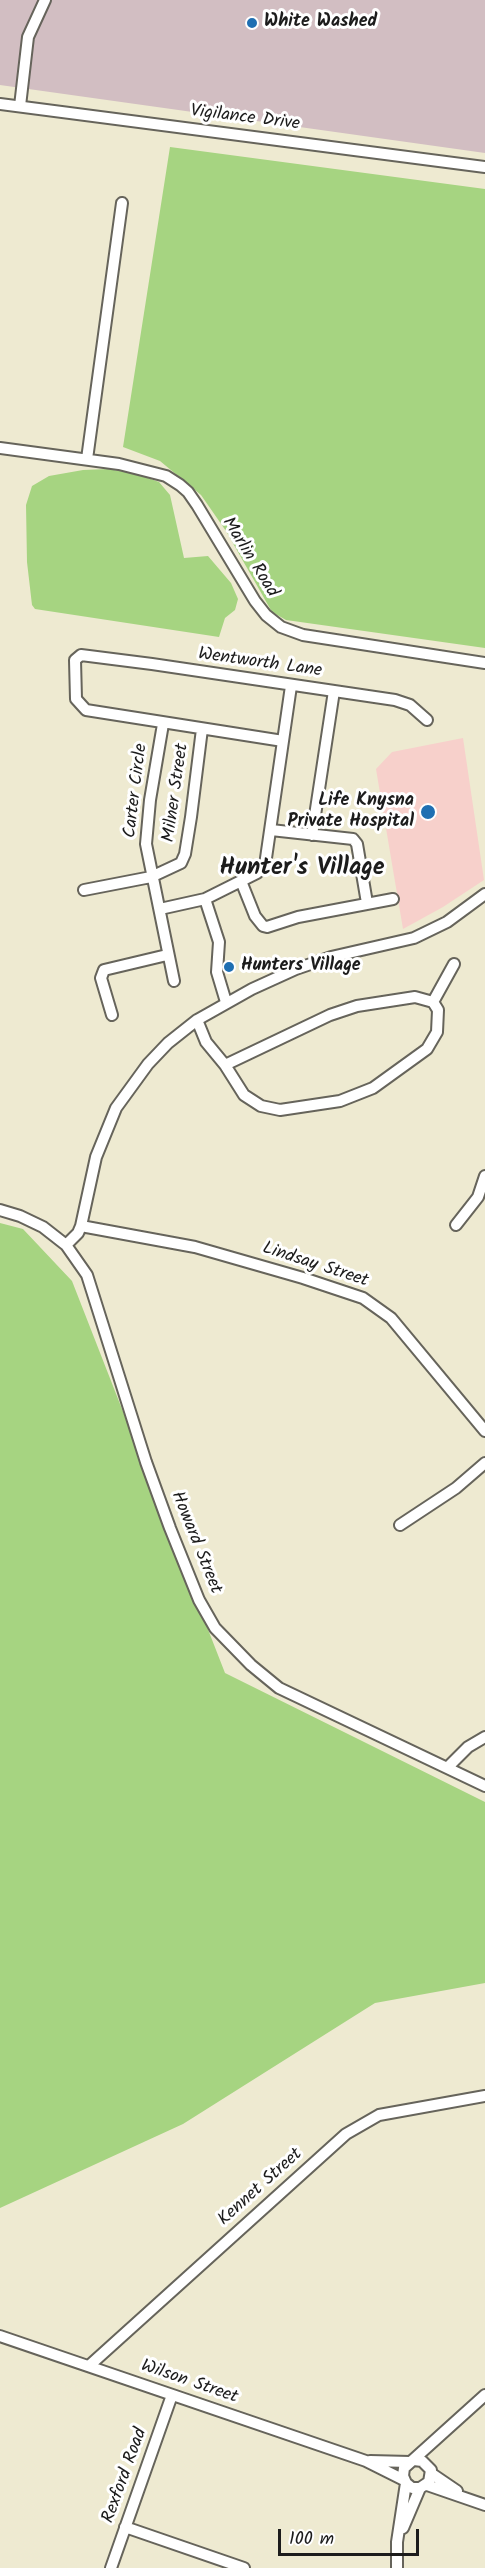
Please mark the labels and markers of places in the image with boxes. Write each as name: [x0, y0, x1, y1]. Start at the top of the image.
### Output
place label: White Washed: [264, 12, 377, 34]
marker: White Washed: [245, 16, 259, 30]
place label: Life Knysna Private Hospital: [288, 791, 414, 834]
marker: Life Knysna Private Hospital: [419, 803, 437, 821]
place label: Hunters Village: [241, 956, 361, 978]
marker: Hunters Village: [222, 960, 236, 974]

